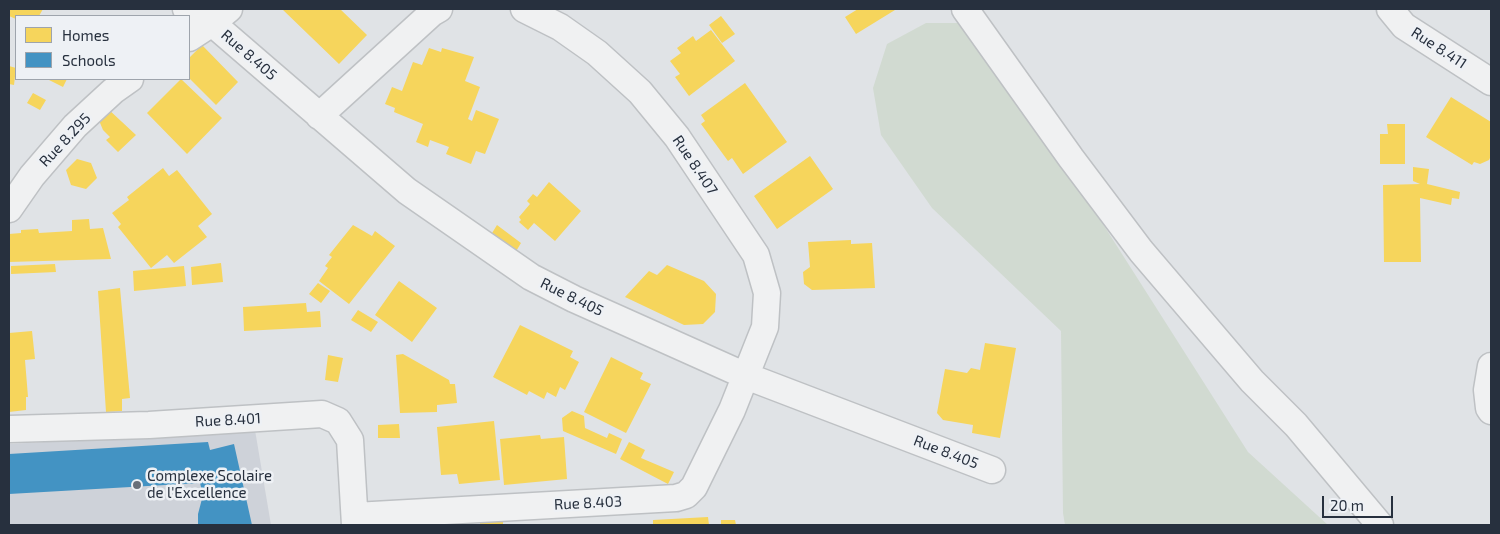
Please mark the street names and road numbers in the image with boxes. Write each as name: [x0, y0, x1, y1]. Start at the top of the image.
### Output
street label: Rue 8.411: [1408, 23, 1470, 73]
street label: Rue 8.405: [217, 26, 281, 84]
street label: Rue 8.295: [36, 109, 94, 171]
street label: Rue 8.407: [669, 132, 721, 198]
street label: Rue 8.405: [538, 274, 606, 320]
street label: Rue 8.401: [195, 409, 261, 431]
street label: Rue 8.405: [911, 431, 981, 473]
street label: Rue 8.403: [553, 492, 623, 514]

